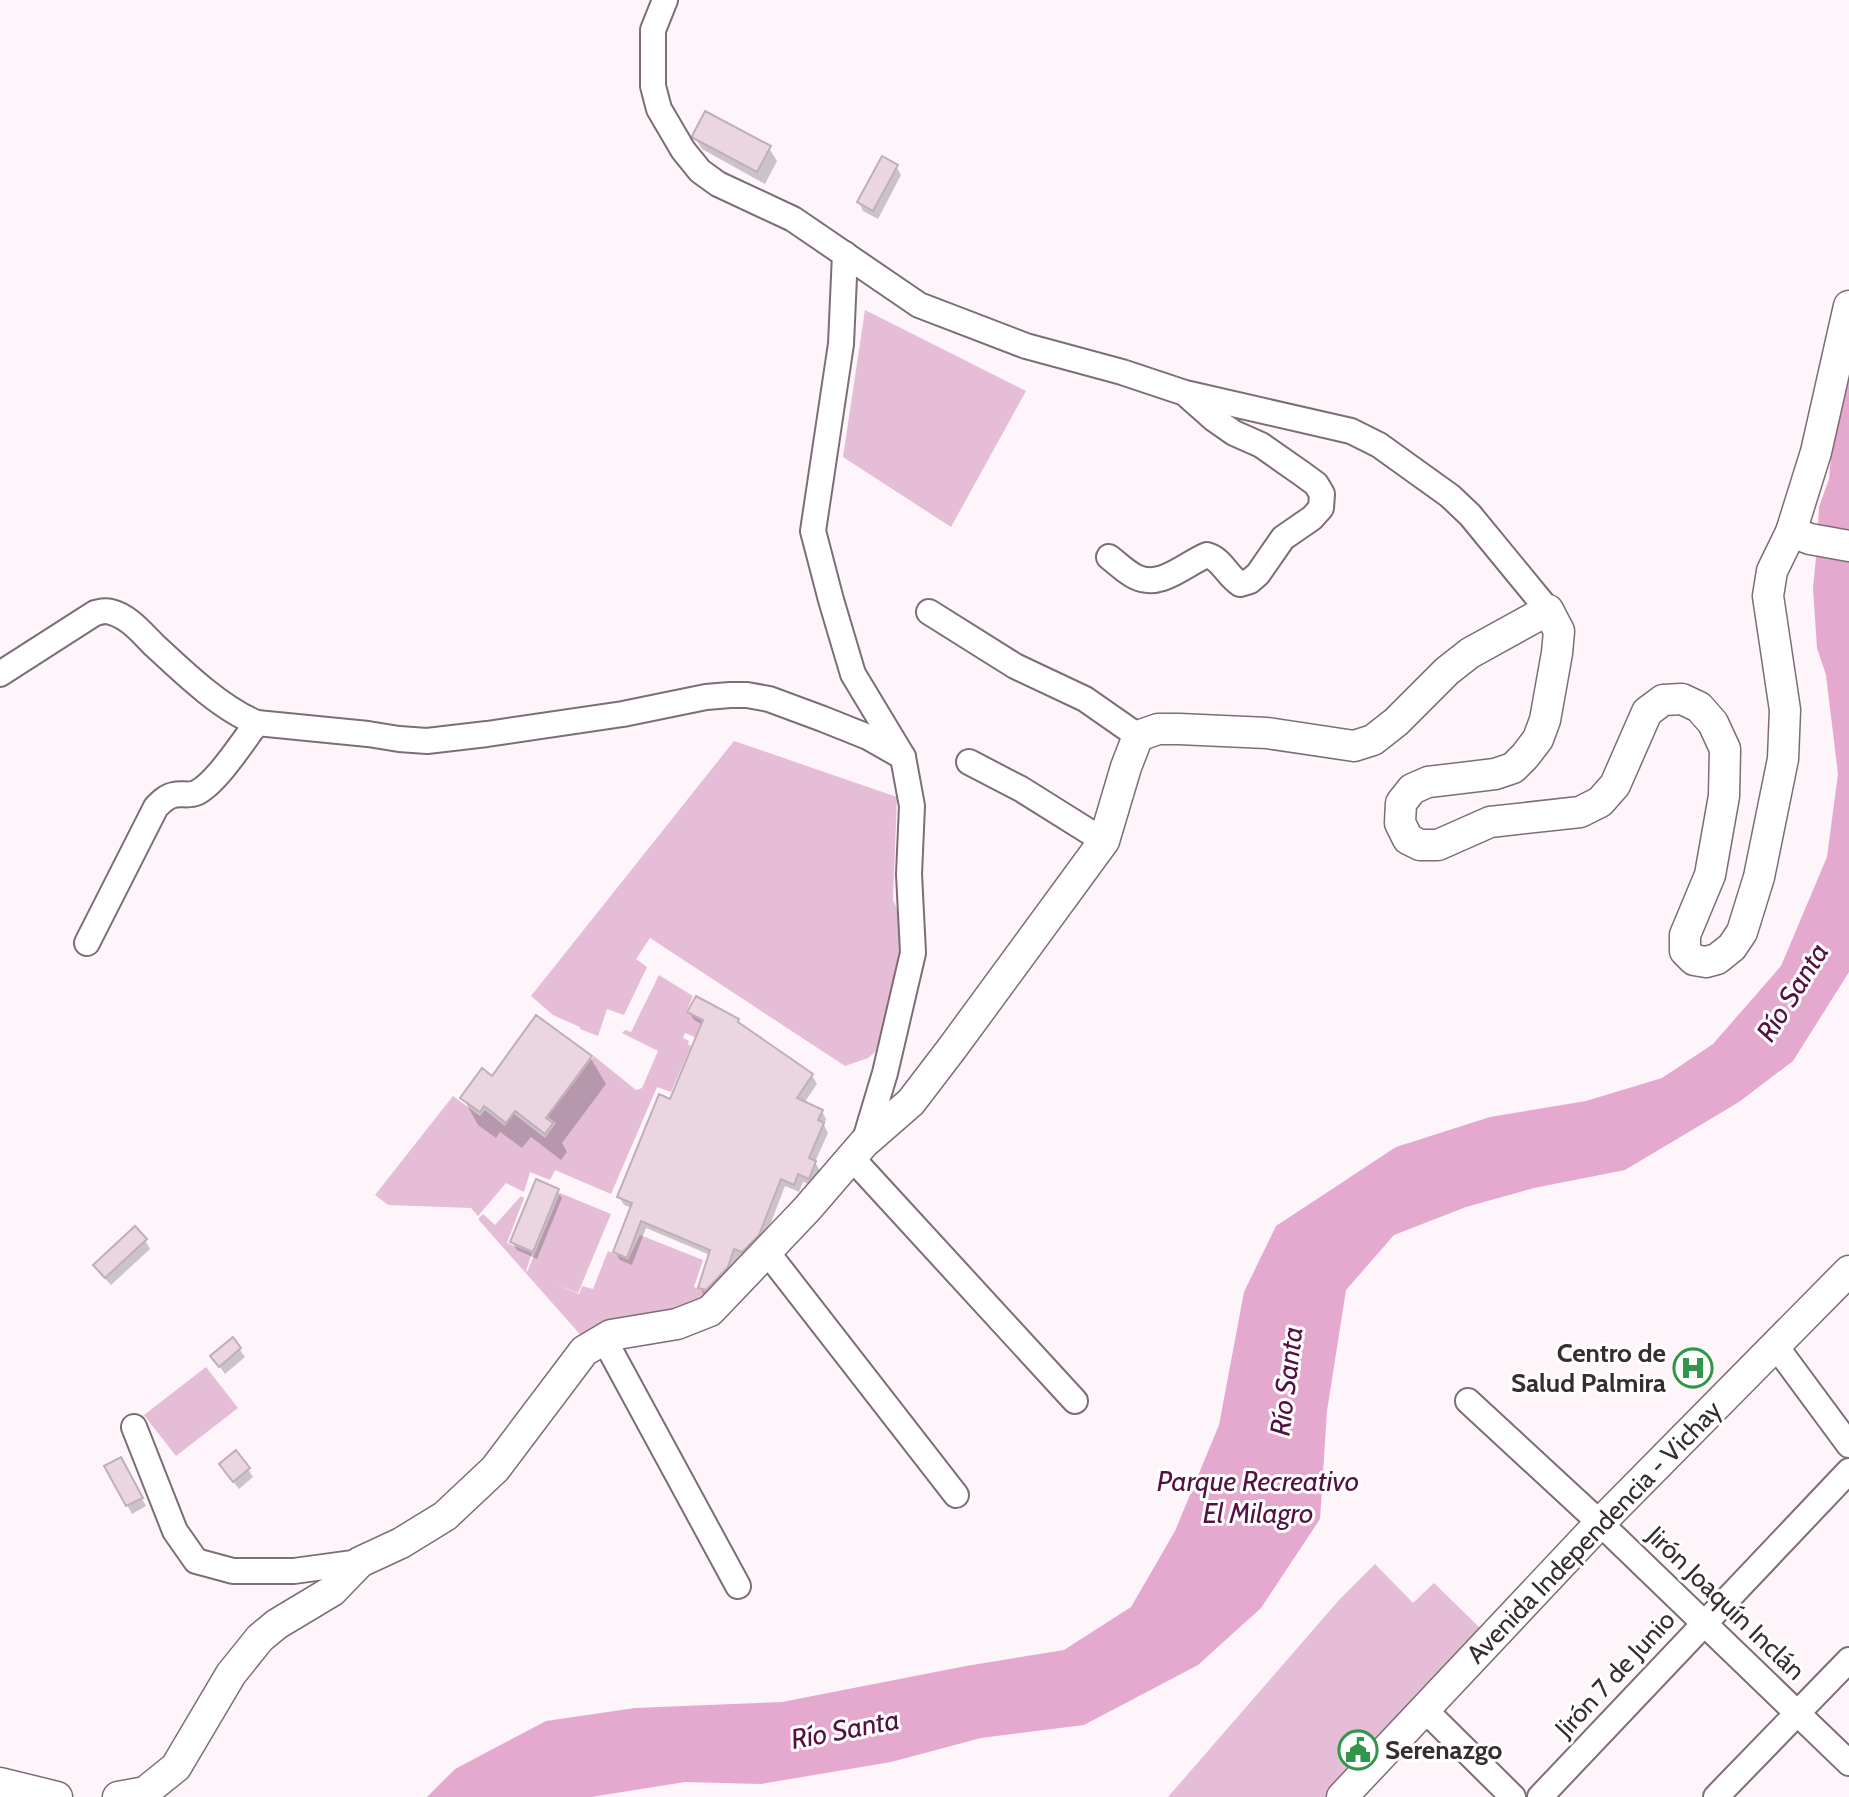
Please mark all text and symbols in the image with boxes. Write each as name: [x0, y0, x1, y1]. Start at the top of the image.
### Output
water label: Río Santa: [1749, 936, 1835, 1048]
water label: Río Santa: [1262, 1324, 1310, 1438]
place label: Centro de Salud Palmira: [1511, 1337, 1666, 1399]
hospital icon: Centro de Salud Palmira: [1672, 1347, 1714, 1389]
street label: Avenida Independencia - Vichay: [1460, 1394, 1728, 1670]
water label: Parque Recreativo El Milagro: [1157, 1464, 1359, 1530]
street label: Jirón Joaquín Inclán: [1640, 1519, 1812, 1687]
street label: Jirón 7 de Junio: [1548, 1604, 1682, 1745]
water label: Río Santa: [788, 1702, 902, 1756]
public building icon: Serenazgo: [1337, 1729, 1379, 1771]
place label: Serenazgo: [1385, 1734, 1503, 1766]

